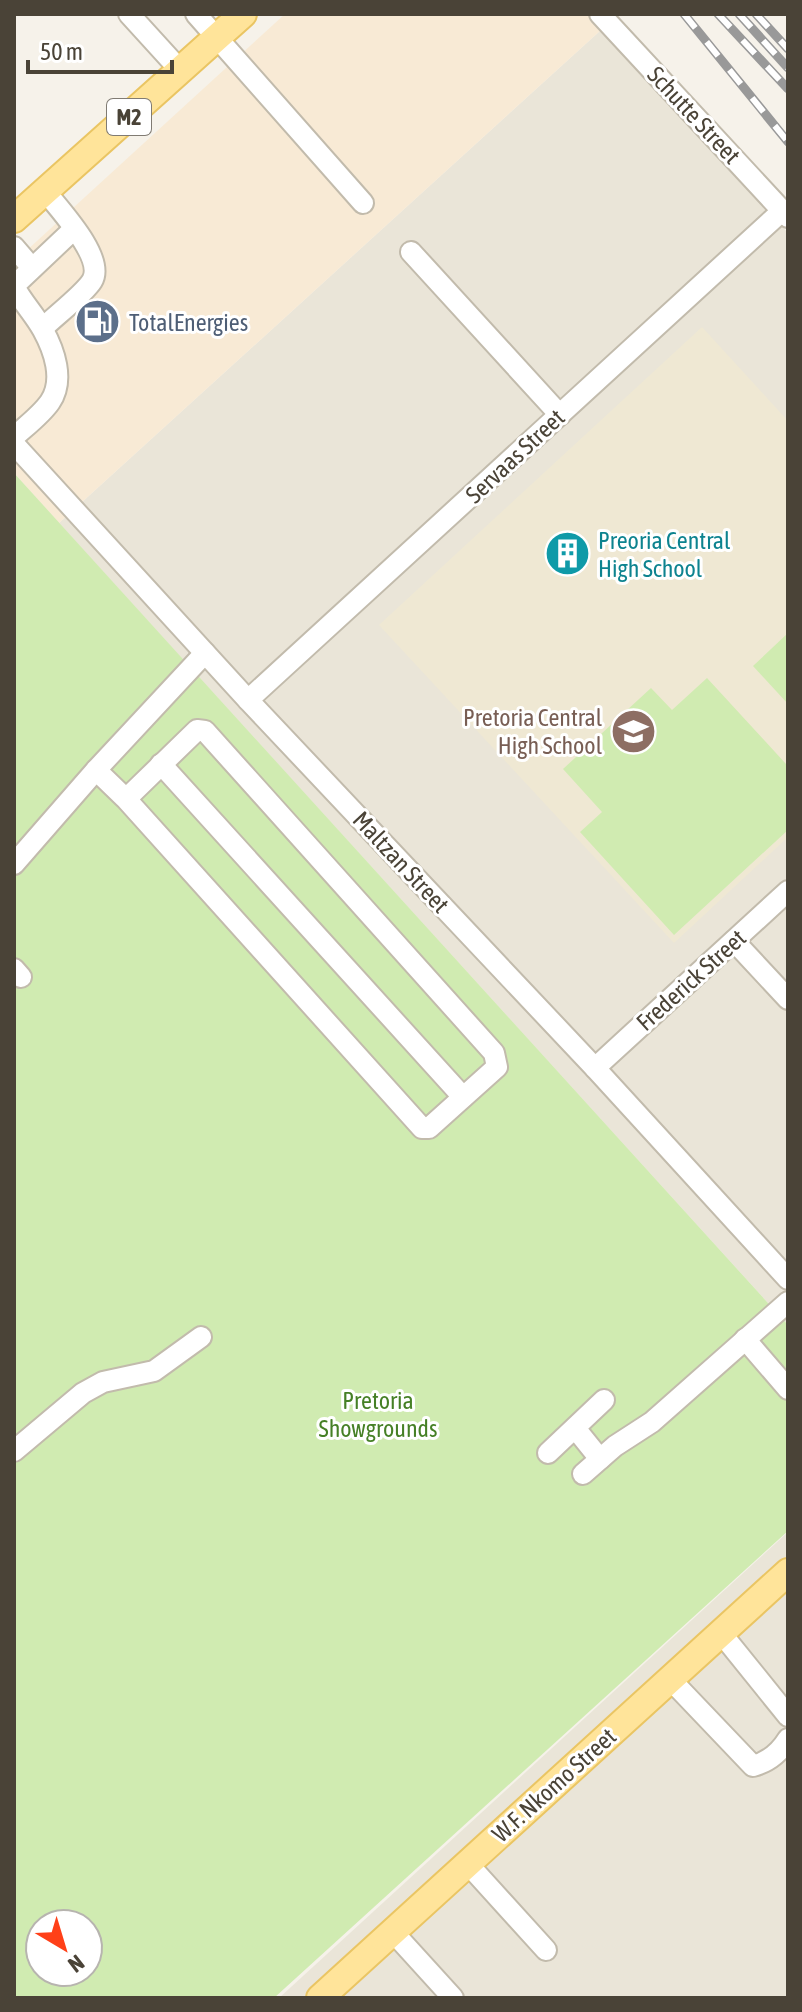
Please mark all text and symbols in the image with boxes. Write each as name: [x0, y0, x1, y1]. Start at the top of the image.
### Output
scale bar: [28, 24, 172, 74]
text: 50 m: [40, 38, 83, 65]
street label: Schutte Street: [642, 61, 746, 169]
road number: M2: [107, 99, 151, 135]
fuel station icon: TotalEnergies: [74, 298, 122, 346]
place label: TotalEnergies: [129, 309, 248, 336]
street label: Servaas Street: [460, 404, 570, 508]
place label: Preoria Central High School: [598, 527, 731, 582]
building icon: Preoria Central High School: [543, 530, 591, 578]
place label: Pretoria Central High School: [463, 704, 603, 759]
school or university icon: Pretoria Central High School: [609, 707, 657, 755]
street label: Maltzan Street: [348, 806, 455, 918]
street label: Frederick Street: [631, 924, 751, 1036]
park label: Pretoria Showgrounds: [319, 1387, 437, 1442]
street label: W.F. Nkomo Street: [487, 1722, 621, 1847]
north arrow: [24, 1908, 104, 1988]
text: N: [63, 1950, 89, 1978]

